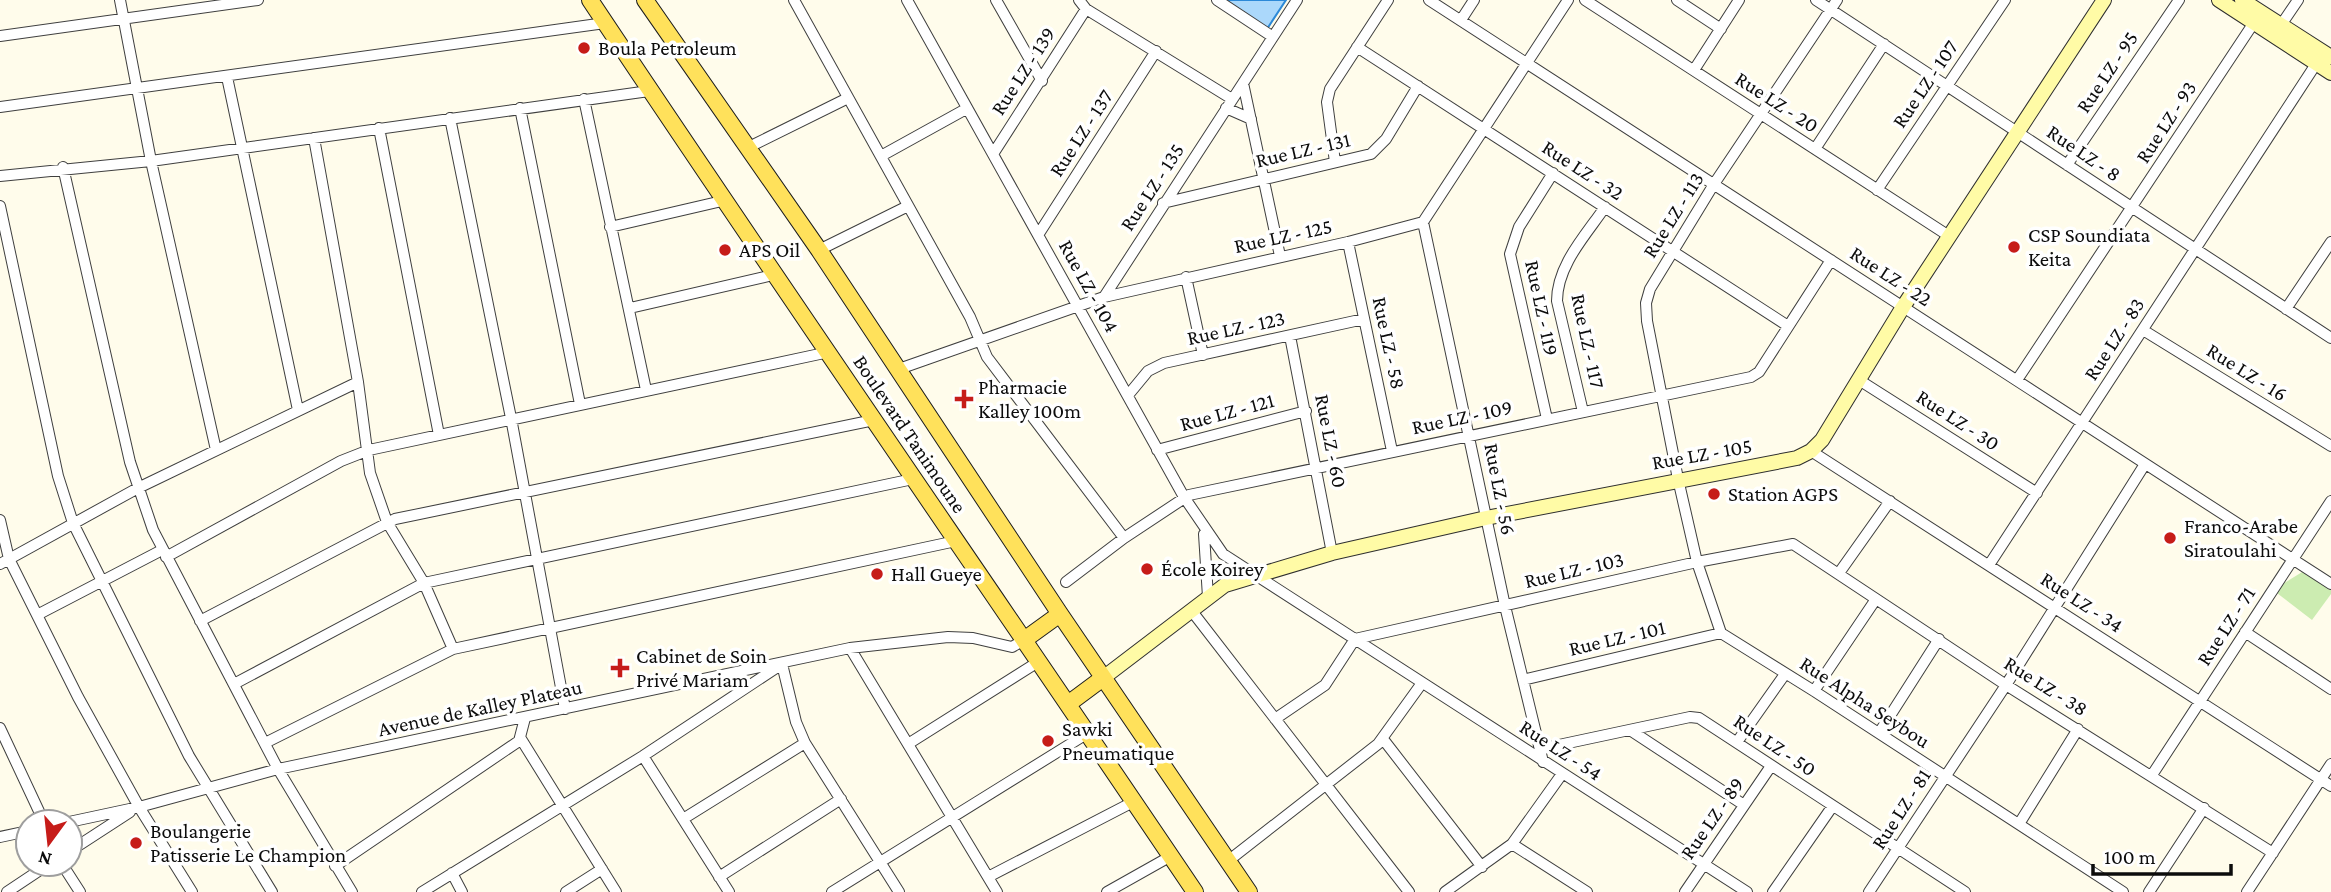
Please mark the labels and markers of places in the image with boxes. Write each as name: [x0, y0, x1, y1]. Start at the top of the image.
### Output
place label: Boula Petroleum: [598, 36, 737, 60]
marker: Boula Petroleum: [576, 40, 592, 56]
place label: CSP Soundiata Keita: [2028, 223, 2150, 271]
place label: APS Oil: [739, 238, 800, 262]
marker: CSP Soundiata Keita: [2006, 239, 2022, 255]
marker: APS Oil: [717, 242, 733, 258]
place label: Pharmacie Kalley 100m: [978, 375, 1081, 423]
marker: Pharmacie Kalley 100m: [956, 391, 972, 407]
place label: Station AGPS: [1728, 482, 1838, 506]
marker: Station AGPS: [1706, 486, 1722, 502]
place label: Franco-Arabe Siratoulahi: [2184, 514, 2298, 562]
marker: Franco-Arabe Siratoulahi: [2162, 530, 2178, 546]
place label: École Koirey: [1161, 557, 1264, 581]
marker: École Koirey: [1139, 561, 1155, 577]
place label: Hall Gueye: [891, 562, 982, 586]
marker: Hall Gueye: [869, 566, 885, 582]
place label: Cabinet de Soin Privé Mariam: [636, 644, 767, 692]
marker: Cabinet de Soin Privé Mariam: [610, 658, 630, 678]
place label: Sawki Pneumatique: [1062, 717, 1174, 765]
marker: Sawki Pneumatique: [1040, 733, 1056, 749]
place label: Boulangerie Patisserie Le Champion: [150, 819, 346, 867]
marker: Boulangerie Patisserie Le Champion: [128, 835, 144, 851]

